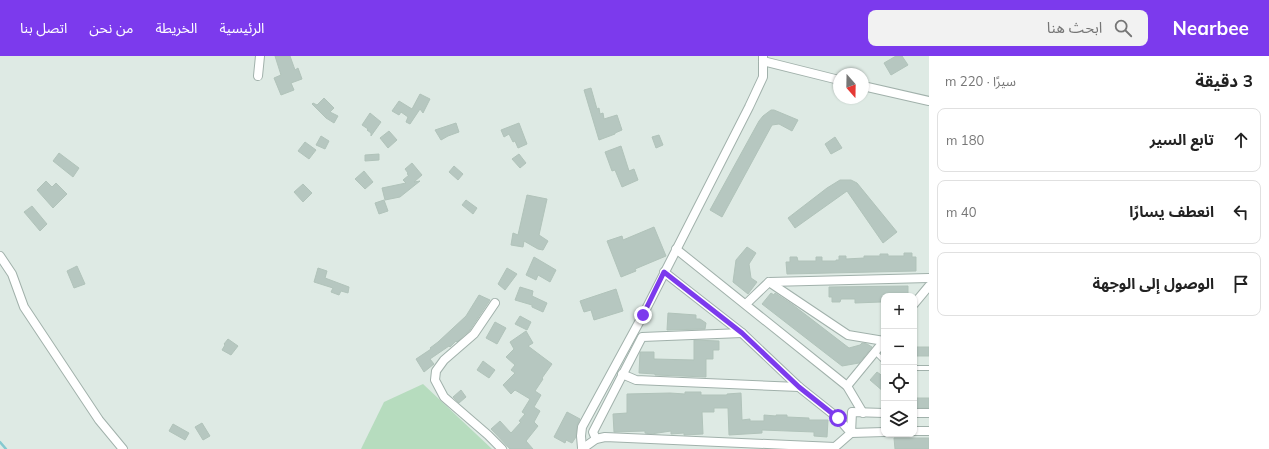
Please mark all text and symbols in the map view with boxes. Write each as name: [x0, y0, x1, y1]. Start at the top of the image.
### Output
search box: [868, 10, 1148, 46]
text: Nearbee: [1172, 16, 1249, 40]
icon: search: [1112, 17, 1134, 39]
text: ابحث هنا: [1047, 18, 1102, 37]
text: اتصل بنا: [20, 19, 67, 37]
text: من نحن: [89, 19, 133, 37]
text: الخريطة: [155, 19, 197, 37]
text: الرئيسية: [219, 19, 264, 37]
north arrow: [833, 68, 869, 104]
text: 3 دقيقة: [1195, 70, 1253, 91]
text: سيرًا · 220 m: [945, 73, 1016, 89]
icon: ahead: [1230, 129, 1252, 151]
text: تابع السير: [1150, 130, 1214, 149]
text: 180 m: [946, 132, 984, 148]
icon: left: [1230, 201, 1252, 223]
text: انعطف يسارًا: [1129, 202, 1214, 221]
text: 40 m: [946, 204, 976, 220]
icon: arrive: [1230, 273, 1252, 295]
text: الوصول إلى الوجهة: [1093, 274, 1214, 293]
map controls: [881, 293, 917, 437]
button: +: [881, 293, 917, 329]
route end: [634, 306, 652, 324]
button: −: [881, 329, 917, 365]
button: locate: [881, 365, 917, 401]
button: layers: [881, 401, 917, 437]
route start: [829, 409, 847, 427]

